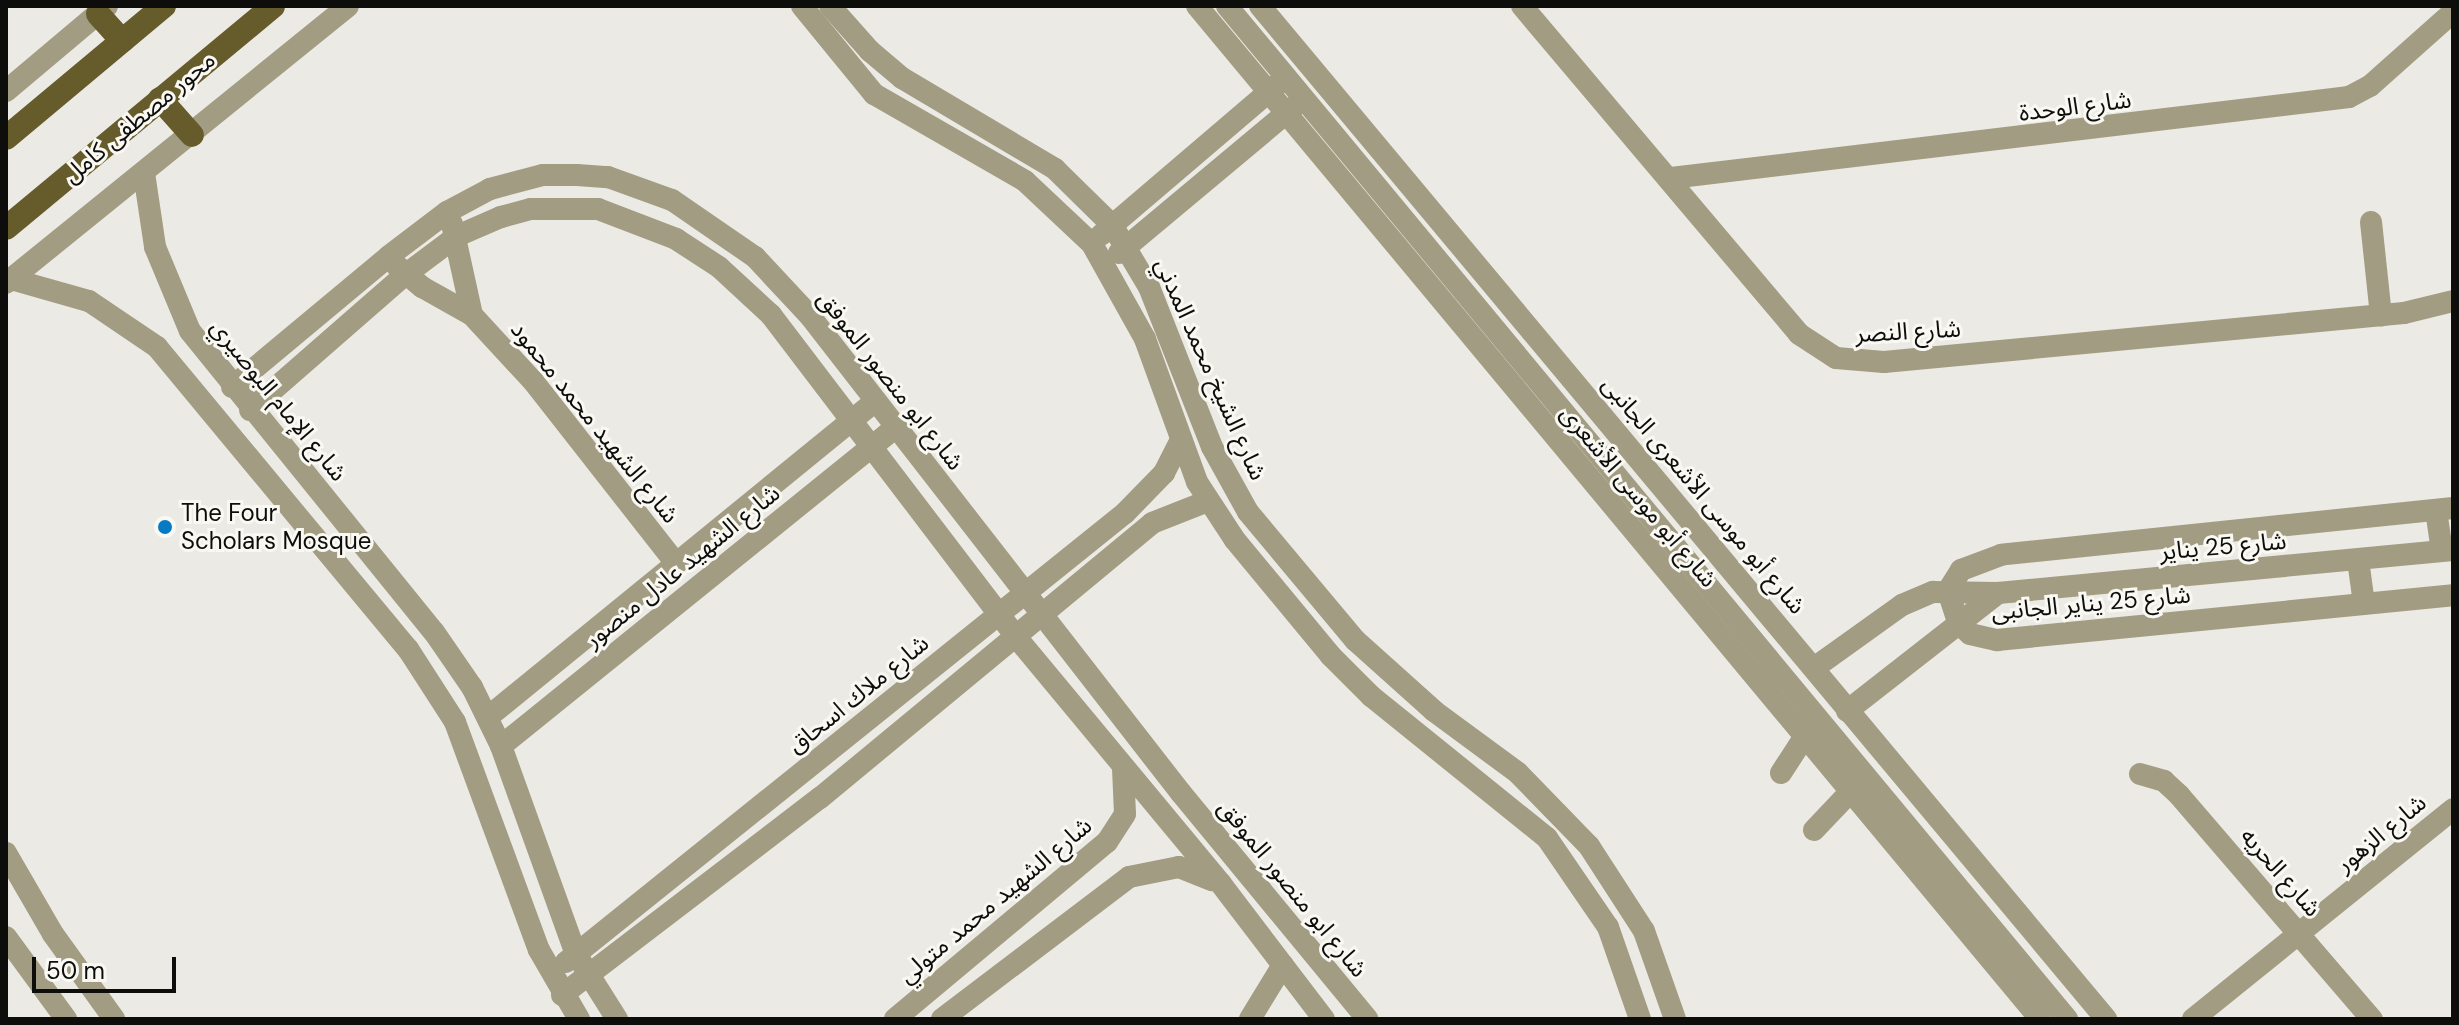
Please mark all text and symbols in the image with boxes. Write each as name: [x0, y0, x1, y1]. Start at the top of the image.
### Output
street label: محور مصطفى كامل: [57, 45, 221, 189]
street label: شارع الوحدة: [2017, 85, 2133, 127]
street label: شارع الشيخ محمد المدني: [1149, 253, 1273, 485]
street label: شارع ابو منصور الموفق: [812, 284, 970, 476]
street label: شارع الإمام البوصيري: [205, 313, 353, 487]
street label: شارع النصر: [1855, 314, 1961, 348]
street label: شارع الشهيد محمد محمود: [505, 315, 685, 529]
street label: شارع أبو موسى الأشعرى الجانبى: [1596, 370, 1812, 620]
street label: شارع أبو موسى الأشعرى: [1555, 399, 1723, 593]
street label: شارع الشهيد عادل منصور: [578, 478, 786, 654]
place label: The Four Scholars Mosque: [181, 499, 371, 555]
marker: The Four Scholars Mosque: [156, 518, 174, 536]
street label: شارع 25 يناير: [2158, 526, 2288, 566]
street label: شارع 25 يناير الجانبى: [1990, 580, 2192, 626]
street label: شارع ملاك اسحاق: [782, 628, 934, 760]
street label: شارع الزهور: [2330, 788, 2432, 878]
street label: شارع ابو منصور الموفق: [1212, 793, 1374, 983]
street label: شارع الشهيد محمد متولي: [892, 811, 1098, 989]
street label: شارع الحريه: [2235, 822, 2327, 922]
scale bar: [36, 941, 180, 991]
text: 50 m: [46, 955, 105, 986]

